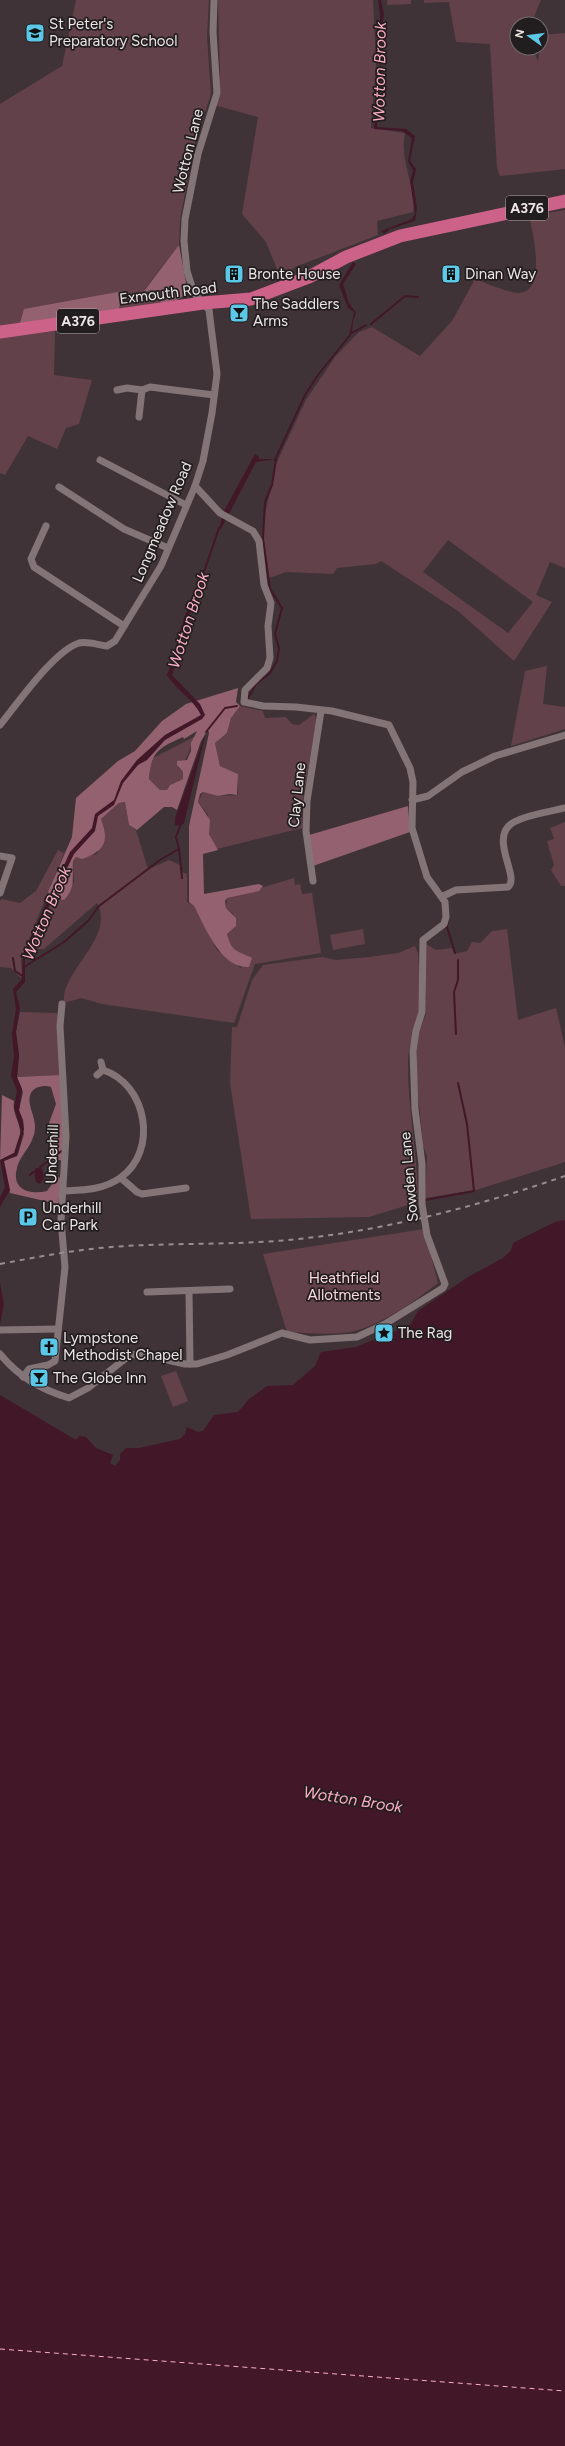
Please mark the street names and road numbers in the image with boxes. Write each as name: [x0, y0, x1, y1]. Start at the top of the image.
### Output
street label: Wotton Lane: [169, 107, 207, 195]
road number: A376: [506, 196, 548, 220]
street label: Exmouth Road: [118, 278, 218, 308]
road number: A376: [57, 309, 99, 333]
street label: Longmeadow Road: [128, 459, 196, 585]
street label: Clay Lane: [285, 762, 309, 828]
street label: Underhill: [42, 1124, 62, 1184]
street label: Sowden Lane: [396, 1131, 422, 1223]

